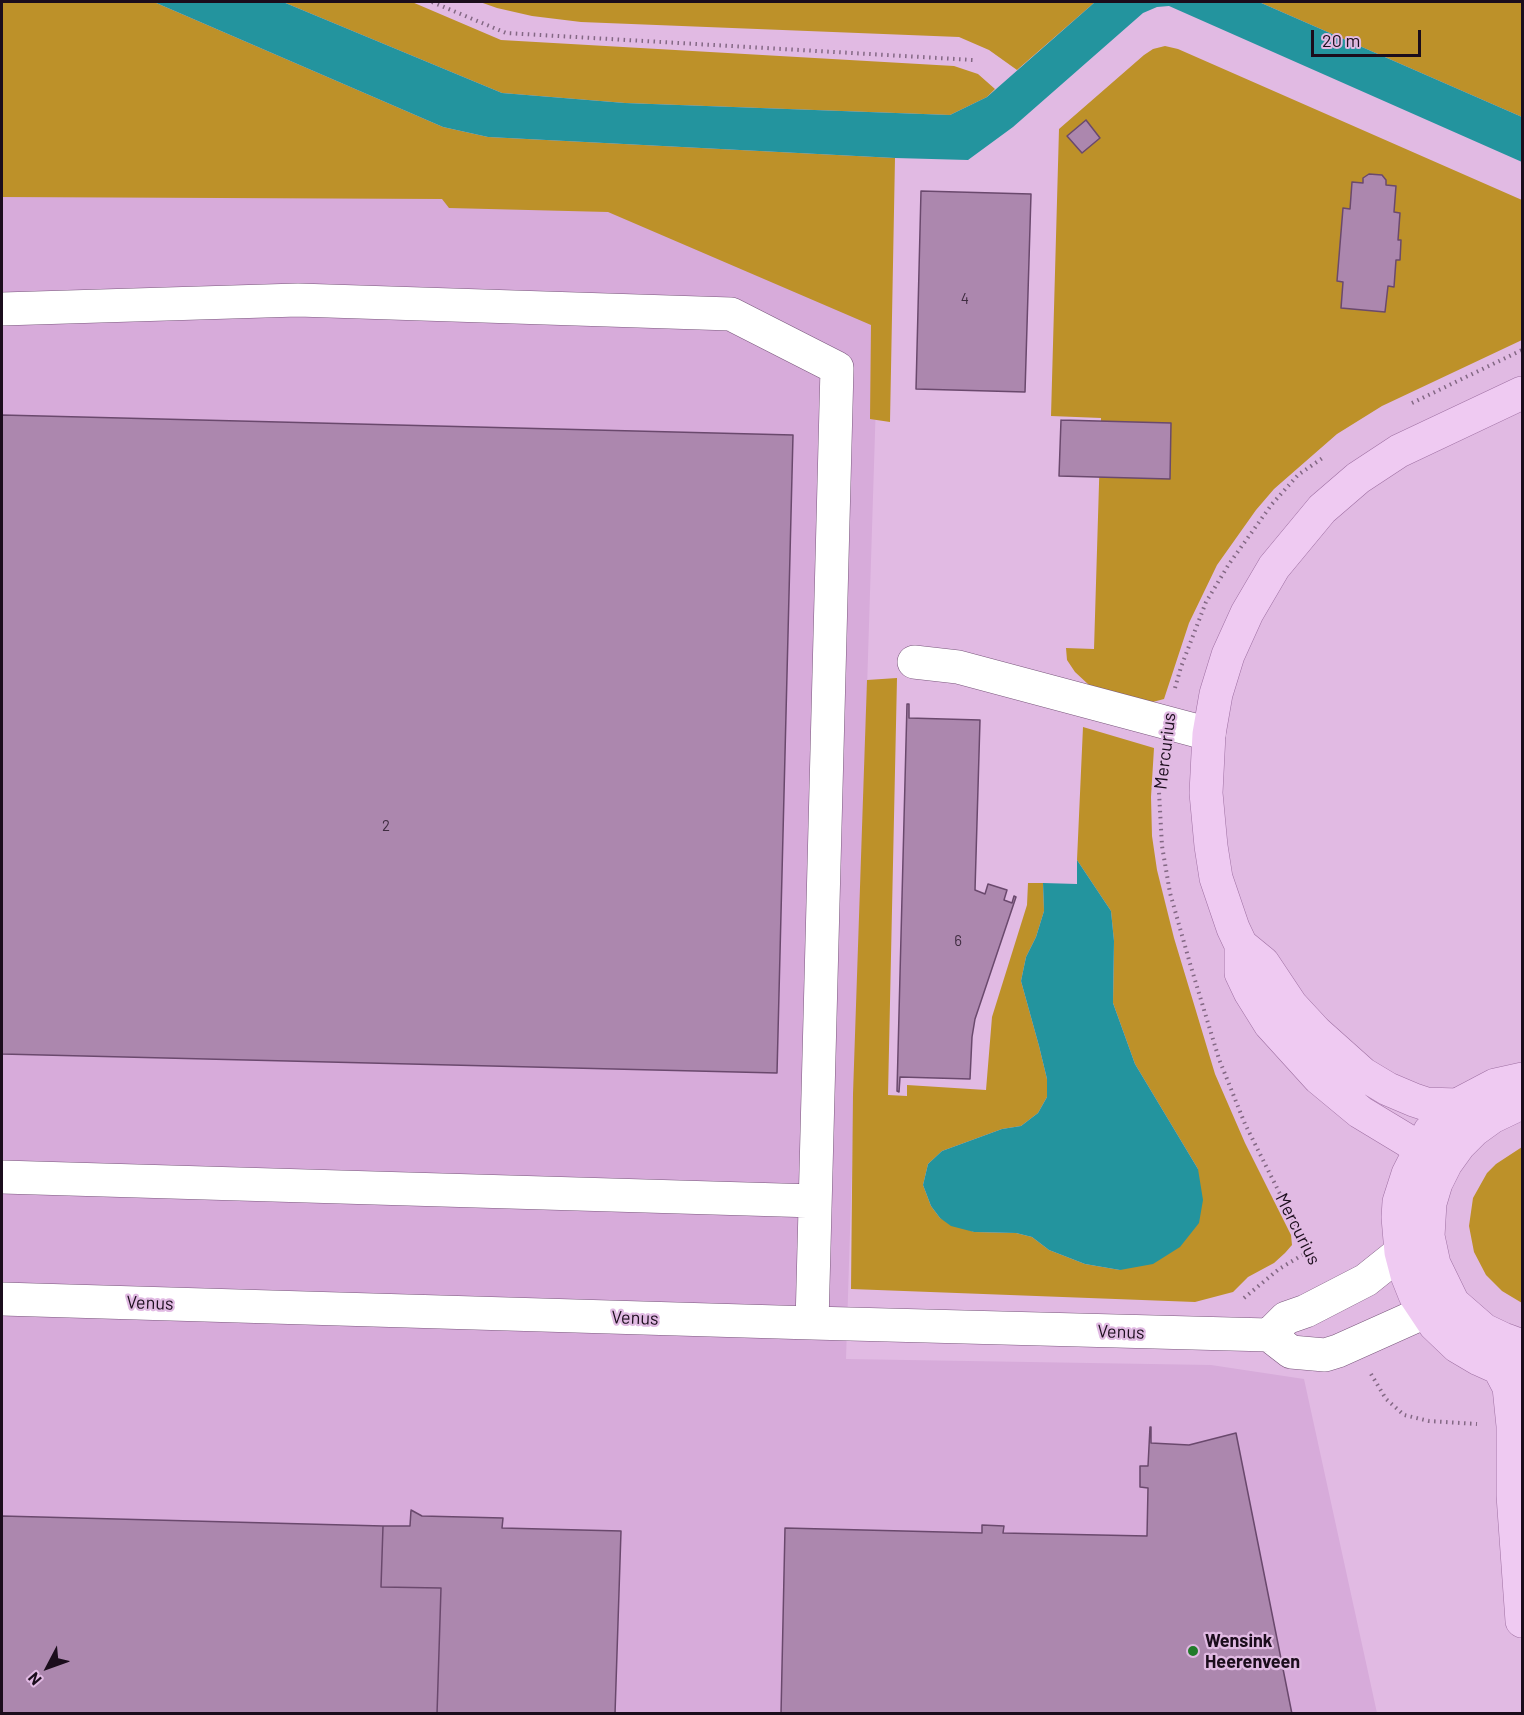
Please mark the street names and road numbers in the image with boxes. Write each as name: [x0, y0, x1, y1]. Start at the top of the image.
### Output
street label: Mercurius: [1150, 711, 1180, 791]
street label: Mercurius: [1271, 1190, 1325, 1268]
street label: Venus: [126, 1291, 174, 1315]
street label: Venus: [611, 1306, 659, 1330]
street label: Venus: [1097, 1320, 1145, 1344]

